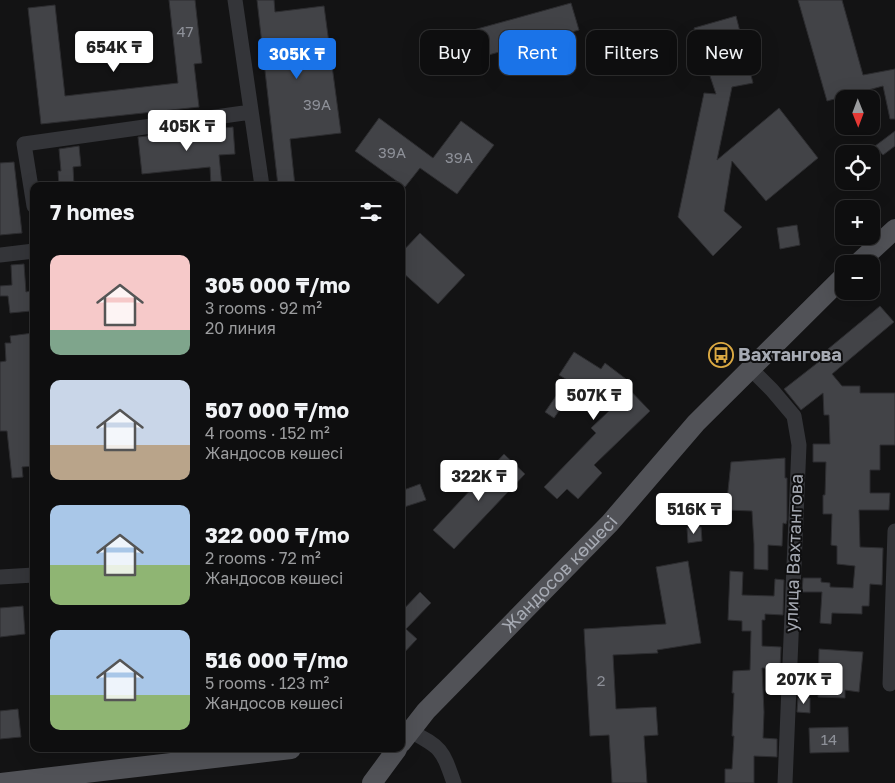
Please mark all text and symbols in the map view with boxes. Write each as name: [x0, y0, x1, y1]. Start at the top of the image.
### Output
house number: 47: [176, 22, 194, 40]
pin: 654K ₸: [73, 30, 155, 73]
chip: Buy: [420, 30, 489, 75]
chip: Rent: [499, 30, 576, 75]
chip: Filters: [586, 30, 677, 75]
chip: New: [687, 30, 761, 75]
text: 654K ₸: [86, 37, 142, 57]
pin: 305K ₸: [256, 38, 338, 80]
text: 305K ₸: [269, 44, 325, 64]
north arrow: [835, 90, 880, 135]
map controls: [835, 90, 880, 300]
house number: 39А: [303, 95, 331, 113]
pin: 405K ₸: [146, 110, 228, 152]
text: 405K ₸: [159, 116, 215, 136]
house number: 39А: [378, 143, 406, 161]
button: locate: [835, 145, 880, 190]
house number: 39А: [445, 148, 473, 166]
icon: filters: [357, 198, 385, 226]
text: 7 homes: [50, 199, 135, 225]
button: +: [835, 200, 880, 245]
button: −: [835, 255, 880, 300]
text: 305 000 ₸/mo: [205, 272, 350, 298]
icon: home: [90, 275, 150, 335]
text: 3 rooms · 92 m²: [205, 298, 322, 318]
text: 20 линия: [205, 318, 276, 338]
bus stop icon: Вахтангова: [708, 342, 734, 368]
place label: Вахтангова: [738, 343, 842, 365]
pin: 507K ₸: [553, 378, 635, 421]
text: 507K ₸: [567, 385, 621, 405]
text: 507 000 ₸/mo: [205, 397, 349, 423]
icon: home: [90, 400, 150, 460]
text: 4 rooms · 152 m²: [205, 423, 330, 443]
text: Жандосов көшесі: [205, 443, 343, 463]
pin: 322K ₸: [438, 460, 520, 502]
text: 322K ₸: [451, 466, 507, 486]
street label: улица Вахтангова: [779, 474, 807, 632]
pin: 516K ₸: [653, 492, 735, 535]
text: 516K ₸: [667, 499, 721, 519]
street label: Жандосов көшесі: [497, 510, 622, 637]
text: 322 000 ₸/mo: [205, 522, 350, 548]
icon: home: [90, 525, 150, 585]
text: 2 rooms · 72 m²: [205, 548, 321, 568]
text: Жандосов көшесі: [205, 568, 343, 588]
text: 516 000 ₸/mo: [205, 647, 348, 673]
icon: home: [90, 650, 150, 710]
pin: 207K ₸: [763, 662, 845, 705]
text: 207K ₸: [777, 669, 831, 689]
house number: 2: [597, 671, 605, 689]
text: 5 rooms · 123 m²: [205, 673, 329, 693]
text: Жандосов көшесі: [205, 693, 343, 713]
house number: 14: [821, 730, 837, 748]

